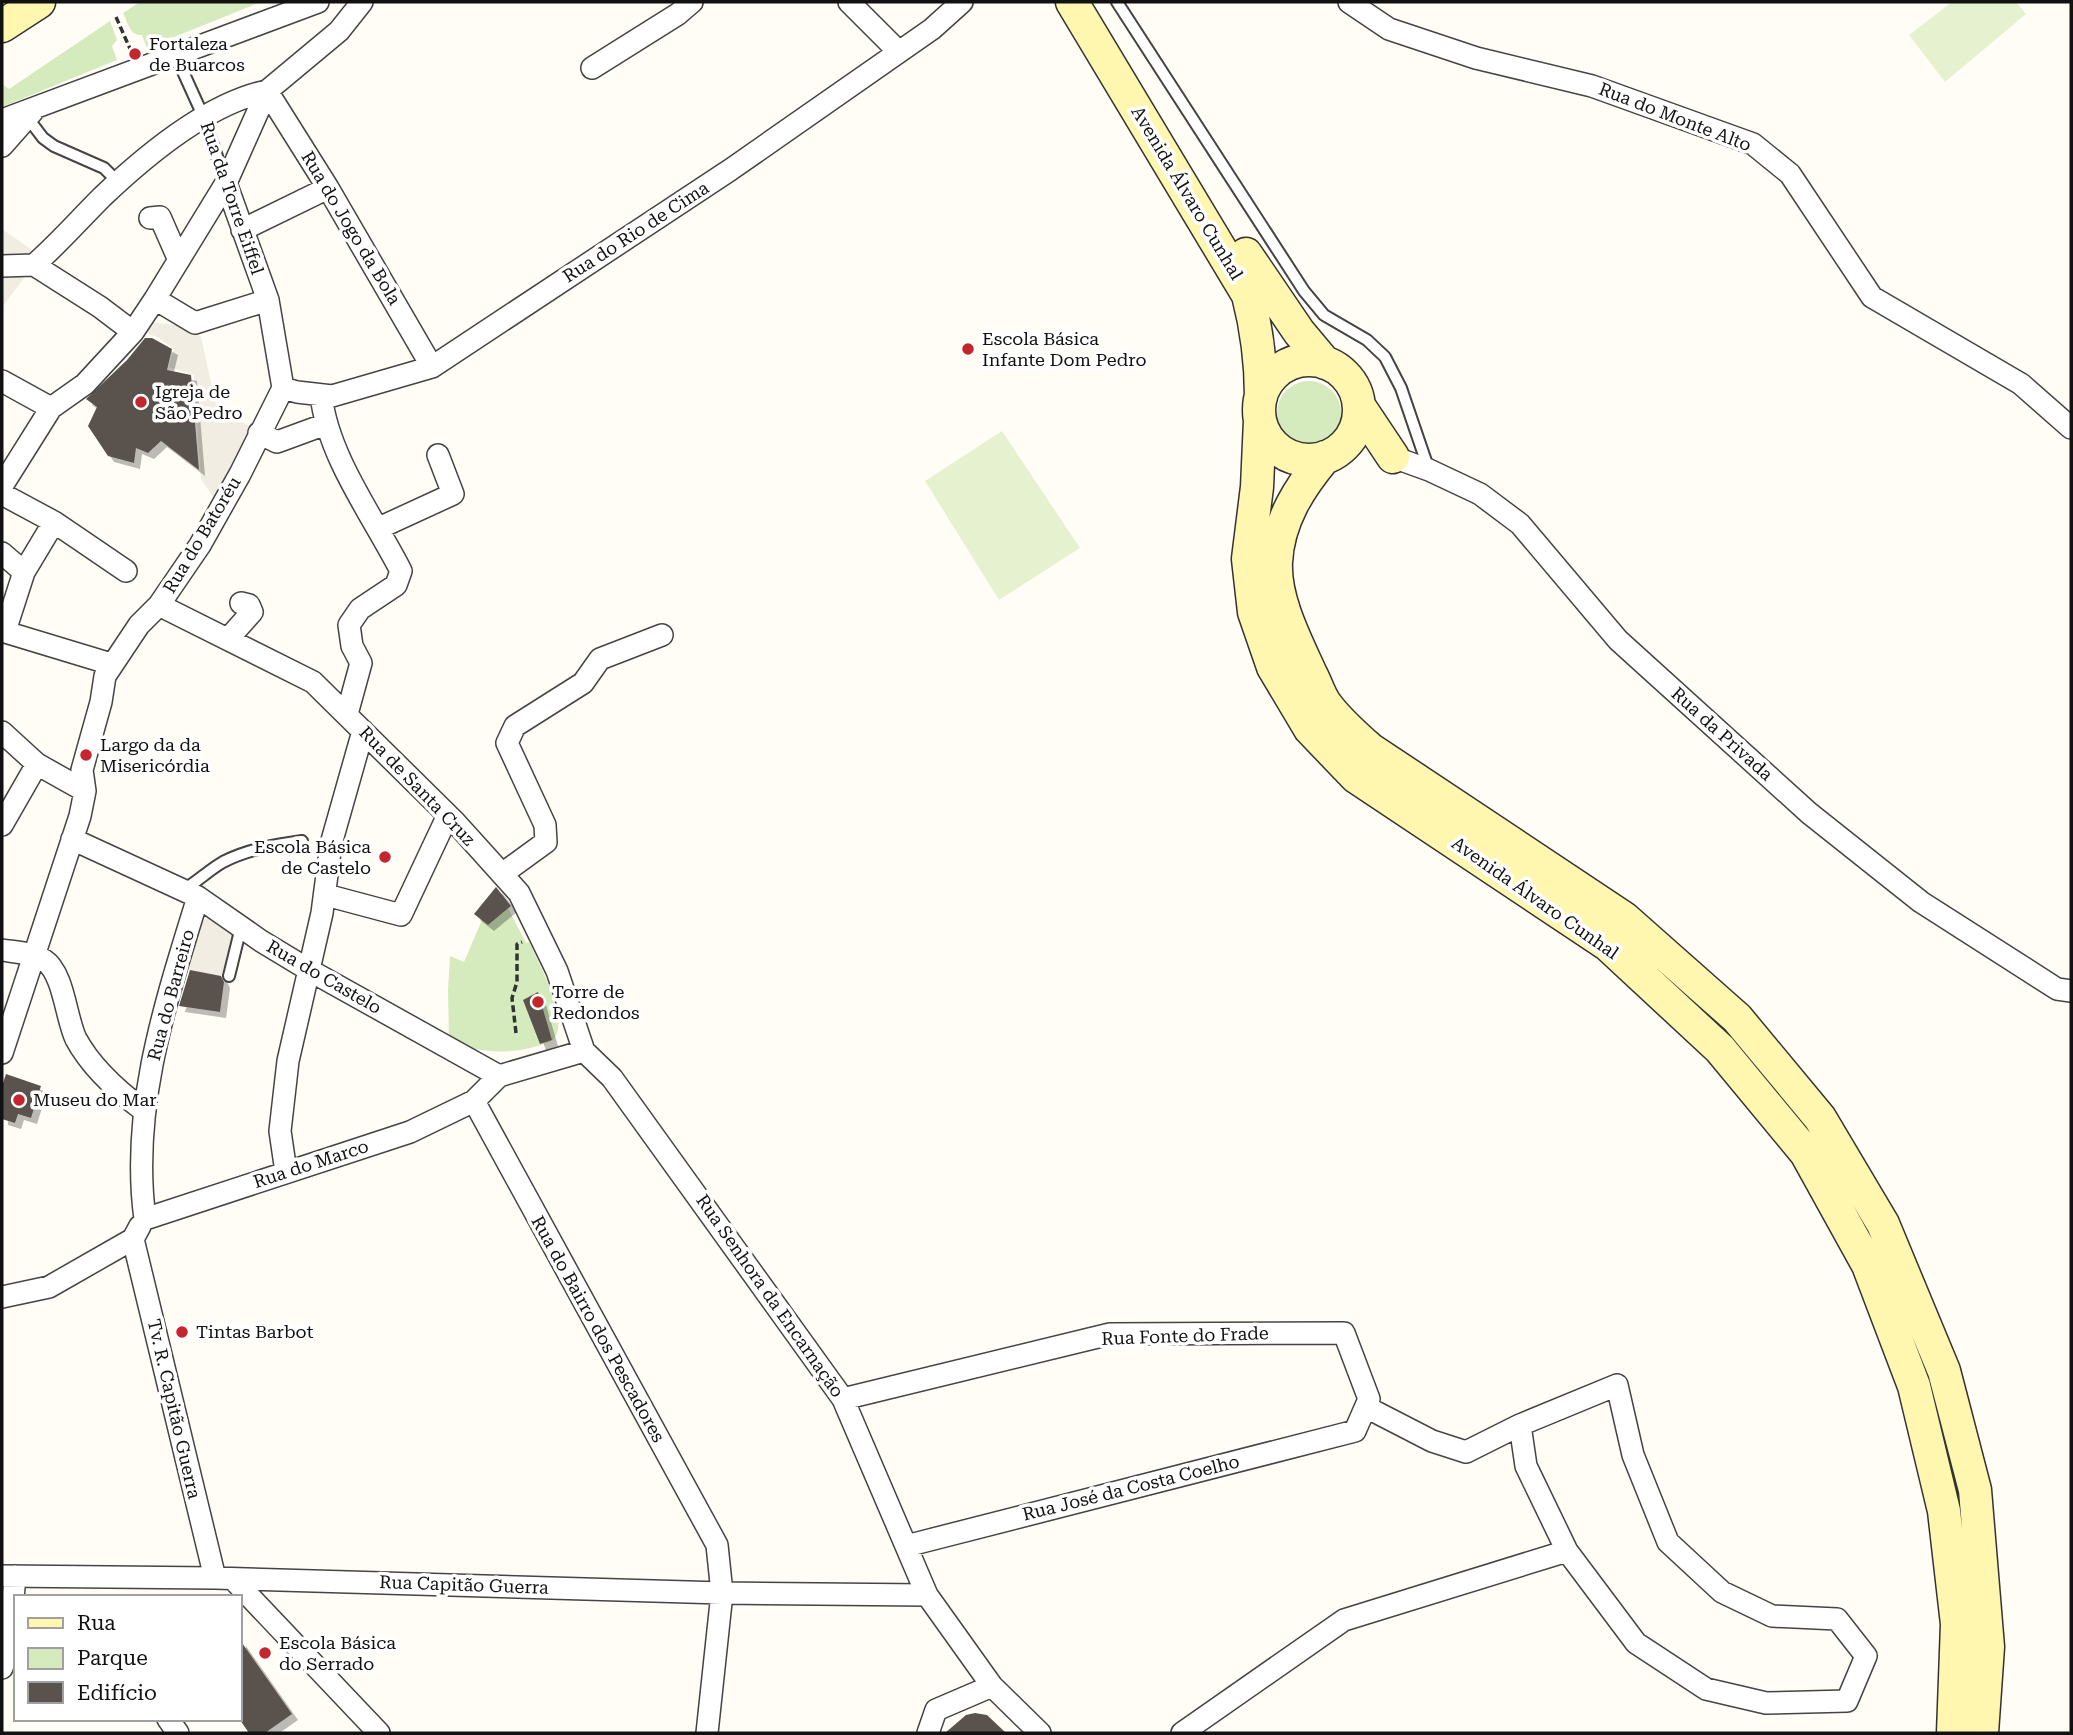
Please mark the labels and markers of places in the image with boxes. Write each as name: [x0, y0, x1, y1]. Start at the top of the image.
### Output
place label: Fortaleza de Buarcos: [149, 33, 245, 75]
marker: Fortaleza de Buarcos: [127, 46, 143, 62]
place label: Escola Básica Infante Dom Pedro: [982, 328, 1146, 370]
marker: Escola Básica Infante Dom Pedro: [960, 341, 976, 357]
place label: Igreja de São Pedro: [155, 381, 242, 423]
marker: Igreja de São Pedro: [133, 394, 149, 410]
place label: Largo da da Misericórdia: [100, 734, 210, 776]
marker: Largo da da Misericórdia: [78, 747, 94, 763]
place label: Escola Básica de Castelo: [254, 836, 371, 878]
marker: Escola Básica de Castelo: [377, 849, 393, 865]
place label: Torre de Redondos: [552, 981, 640, 1023]
marker: Torre de Redondos: [530, 994, 546, 1010]
place label: Museu do Mar: [33, 1089, 157, 1110]
marker: Museu do Mar: [11, 1092, 27, 1108]
place label: Tintas Barbot: [196, 1321, 314, 1342]
marker: Tintas Barbot: [174, 1324, 190, 1340]
place label: Escola Básica do Serrado: [279, 1632, 396, 1674]
marker: Escola Básica do Serrado: [257, 1645, 273, 1661]

